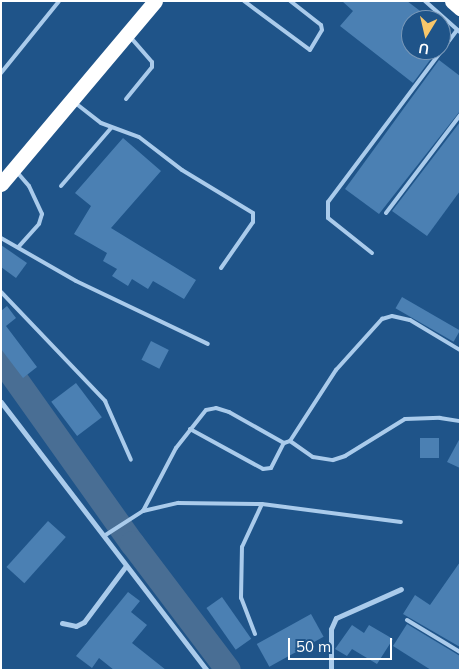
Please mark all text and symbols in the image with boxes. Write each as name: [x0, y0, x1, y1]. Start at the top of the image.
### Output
north arrow: [401, 10, 451, 60]
text: U: [417, 39, 430, 59]
scale bar: [291, 628, 395, 660]
text: 50 m: [296, 637, 331, 656]

